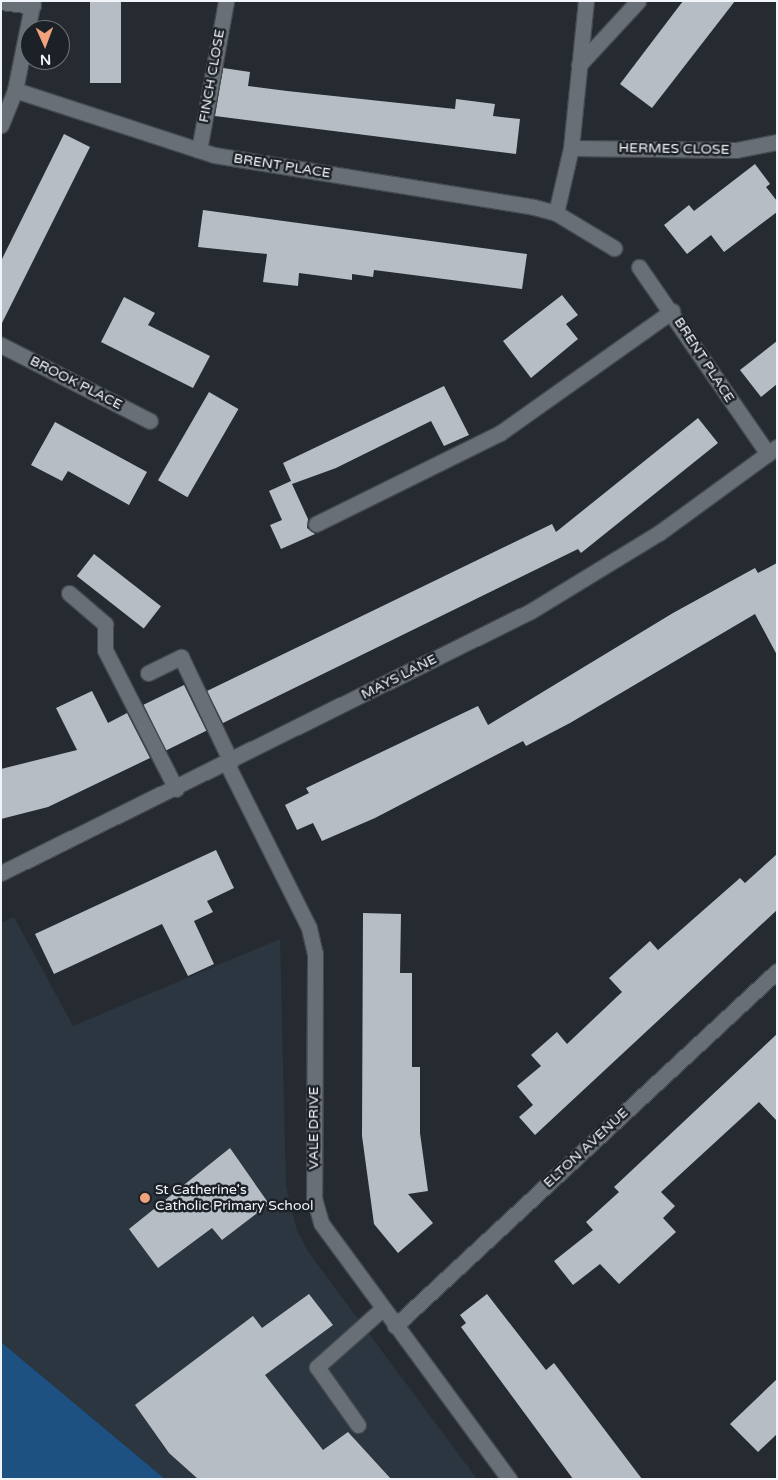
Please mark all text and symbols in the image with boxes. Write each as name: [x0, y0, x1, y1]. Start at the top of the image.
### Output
north arrow: [20, 20, 70, 70]
street label: FINCH CLOSE: [196, 28, 228, 124]
text: N: [40, 51, 51, 68]
street label: HERMES CLOSE: [618, 140, 730, 158]
street label: BRENT PLACE: [232, 150, 332, 182]
street label: BRENT PLACE: [670, 314, 738, 406]
street label: BROOK PLACE: [27, 352, 125, 414]
street label: MAYS LANE: [358, 651, 440, 703]
street label: VALE DRIVE: [306, 1086, 322, 1170]
street label: ELTON AVENUE: [540, 1104, 632, 1192]
place label: St Catherine's Catholic Primary School: [155, 1182, 313, 1214]
marker: St Catherine's Catholic Primary School: [139, 1192, 151, 1204]

